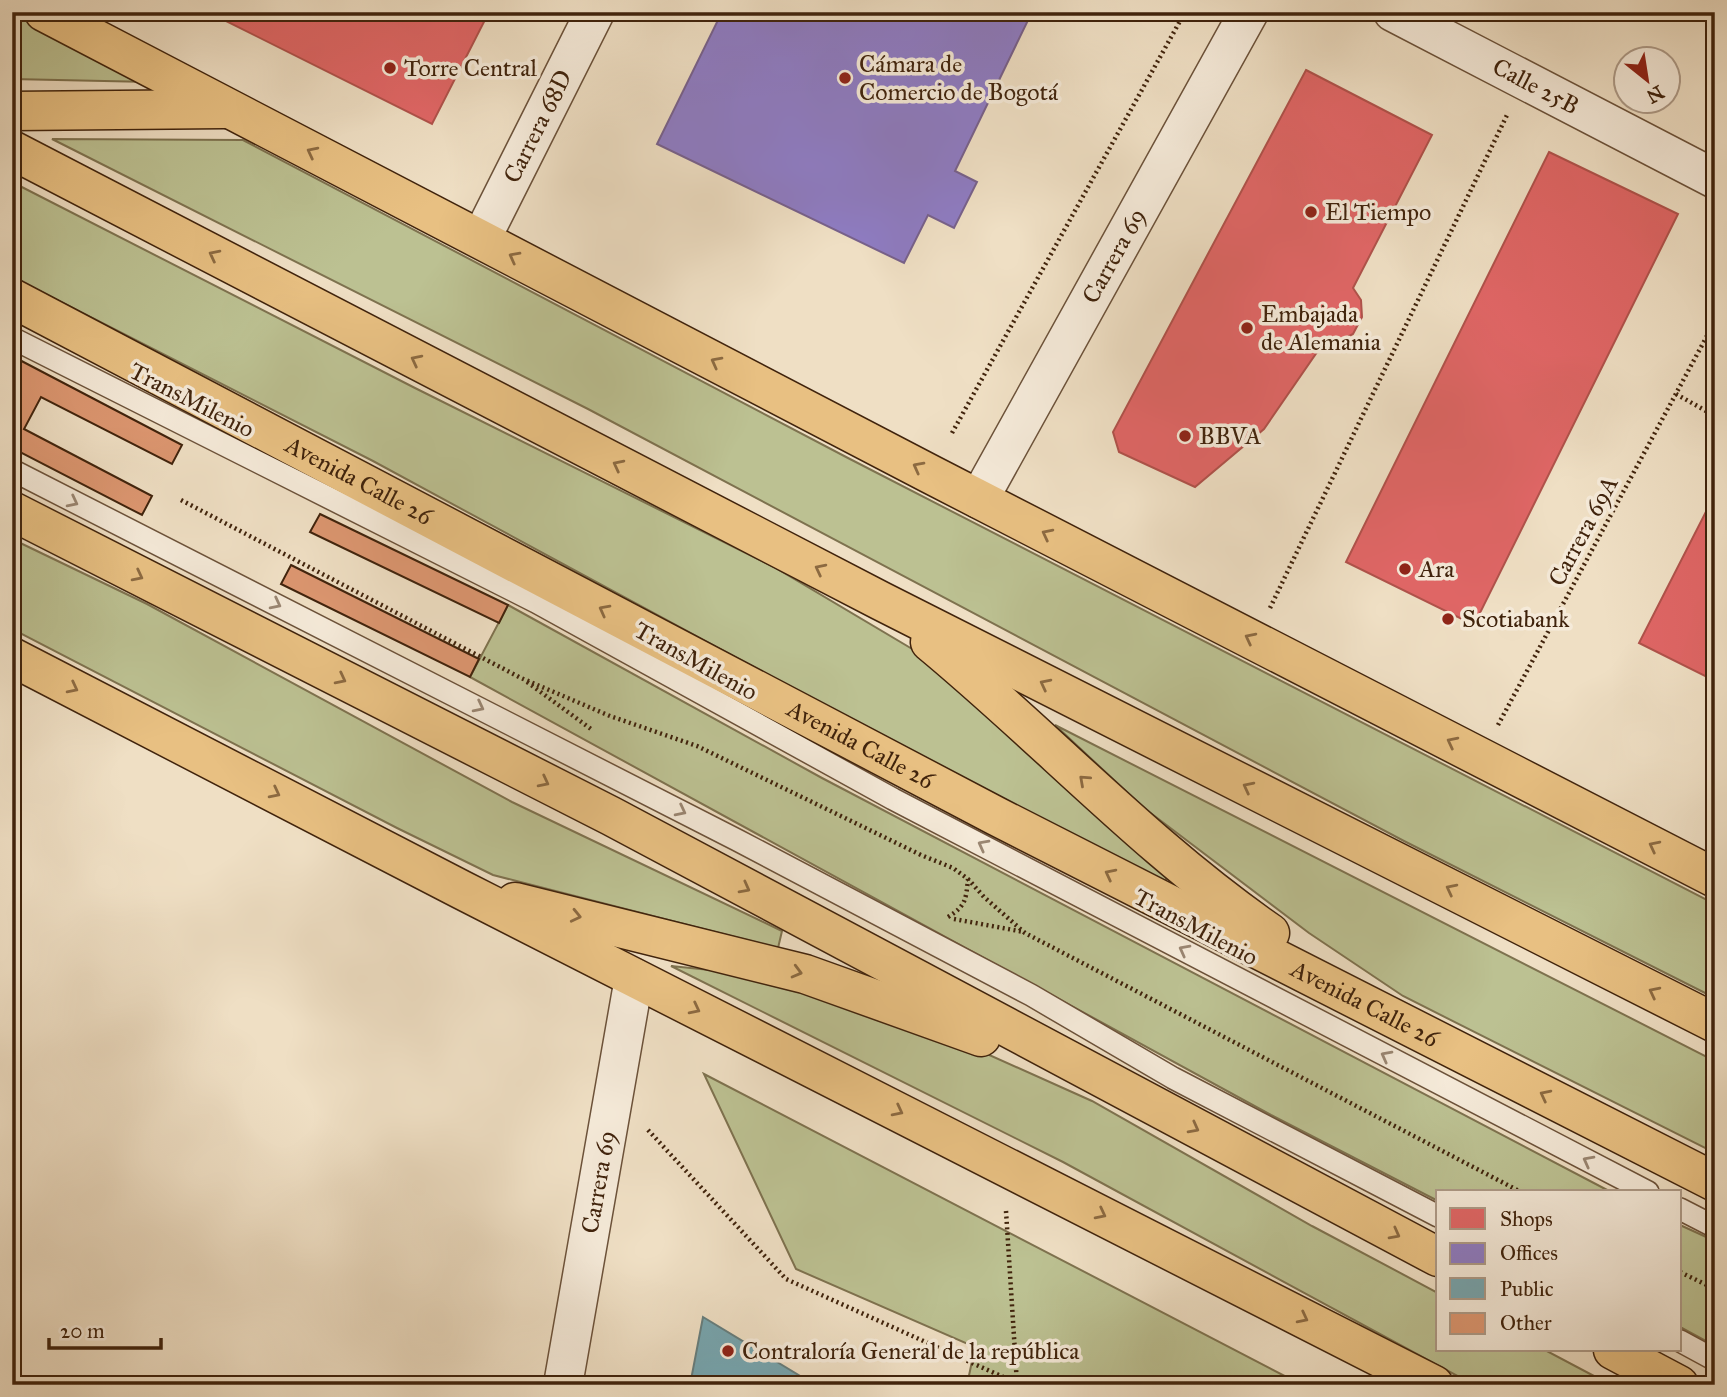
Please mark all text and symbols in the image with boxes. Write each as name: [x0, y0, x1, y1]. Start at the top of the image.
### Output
north arrow: [1612, 46, 1682, 116]
place label: Cámara de Comercio de Bogotá: [859, 49, 1059, 107]
street label: Calle 25B: [1488, 51, 1584, 121]
place label: Torre Central: [404, 53, 538, 83]
marker: Torre Central: [382, 60, 398, 76]
street label: Carrera 68D: [497, 65, 578, 188]
marker: Cámara de Comercio de Bogotá: [837, 70, 853, 86]
text: N: [1643, 80, 1668, 108]
one-way arrow: [307, 147, 320, 161]
place label: El Tiempo: [1325, 197, 1431, 227]
street label: Carrera 69: [1075, 203, 1152, 309]
marker: El Tiempo: [1303, 204, 1319, 220]
one-way arrow: [209, 250, 221, 264]
one-way arrow: [509, 252, 522, 265]
place label: Embajada de Alemania: [1261, 299, 1382, 357]
marker: Embajada de Alemania: [1239, 320, 1255, 336]
one-way arrow: [411, 355, 423, 368]
street label: TransMilenio: [125, 356, 259, 444]
one-way arrow: [711, 357, 723, 371]
place label: BBVA: [1199, 421, 1262, 451]
marker: BBVA: [1177, 428, 1193, 444]
street label: Avenida Calle 26: [279, 429, 438, 532]
one-way arrow: [613, 459, 625, 473]
one-way arrow: [913, 462, 925, 476]
street label: Carrera 69A: [1542, 471, 1624, 591]
one-way arrow: [66, 493, 78, 507]
one-way arrow: [1042, 529, 1054, 542]
place label: Ara: [1418, 554, 1455, 584]
marker: Ara: [1397, 561, 1413, 577]
one-way arrow: [815, 564, 827, 578]
one-way arrow: [131, 568, 143, 581]
one-way arrow: [269, 596, 281, 610]
place label: Scotiabank: [1462, 604, 1570, 634]
one-way arrow: [599, 605, 611, 618]
marker: Scotiabank: [1440, 611, 1456, 627]
street label: TransMilenio: [629, 615, 763, 707]
one-way arrow: [1245, 633, 1257, 647]
one-way arrow: [334, 671, 346, 684]
one-way arrow: [1040, 678, 1052, 692]
one-way arrow: [66, 680, 78, 693]
street label: Avenida Calle 26: [781, 693, 940, 796]
one-way arrow: [472, 699, 484, 713]
one-way arrow: [1447, 736, 1459, 750]
one-way arrow: [537, 773, 549, 787]
one-way arrow: [1079, 775, 1092, 788]
one-way arrow: [1243, 781, 1255, 795]
one-way arrow: [268, 785, 280, 798]
one-way arrow: [674, 802, 686, 816]
one-way arrow: [978, 840, 990, 854]
one-way arrow: [1649, 841, 1661, 855]
one-way arrow: [1105, 868, 1117, 882]
one-way arrow: [738, 880, 751, 893]
street label: TransMilenio: [1129, 882, 1263, 972]
one-way arrow: [1446, 884, 1458, 898]
one-way arrow: [570, 907, 582, 922]
one-way arrow: [1179, 945, 1192, 959]
street label: Avenida Calle 26: [1285, 953, 1445, 1054]
one-way arrow: [790, 963, 802, 978]
one-way arrow: [1649, 987, 1661, 1001]
one-way arrow: [688, 1000, 700, 1014]
one-way arrow: [1381, 1050, 1393, 1064]
one-way arrow: [1540, 1090, 1552, 1104]
one-way arrow: [891, 1102, 903, 1116]
one-way arrow: [1186, 1119, 1199, 1133]
street label: Carrera 69: [575, 1128, 622, 1236]
one-way arrow: [1583, 1155, 1595, 1169]
legend: [1436, 1190, 1682, 1352]
one-way arrow: [1094, 1206, 1106, 1219]
text: Shops: [1500, 1206, 1553, 1232]
one-way arrow: [1388, 1226, 1400, 1239]
text: Offices: [1500, 1240, 1558, 1266]
text: Public: [1500, 1276, 1554, 1302]
scale bar: [49, 1306, 161, 1350]
one-way arrow: [1296, 1309, 1308, 1323]
text: Other: [1500, 1310, 1552, 1336]
text: 20 m: [60, 1318, 105, 1344]
place label: Contraloría General de la república: [742, 1336, 1080, 1366]
marker: Contraloría General de la república: [720, 1343, 736, 1359]

